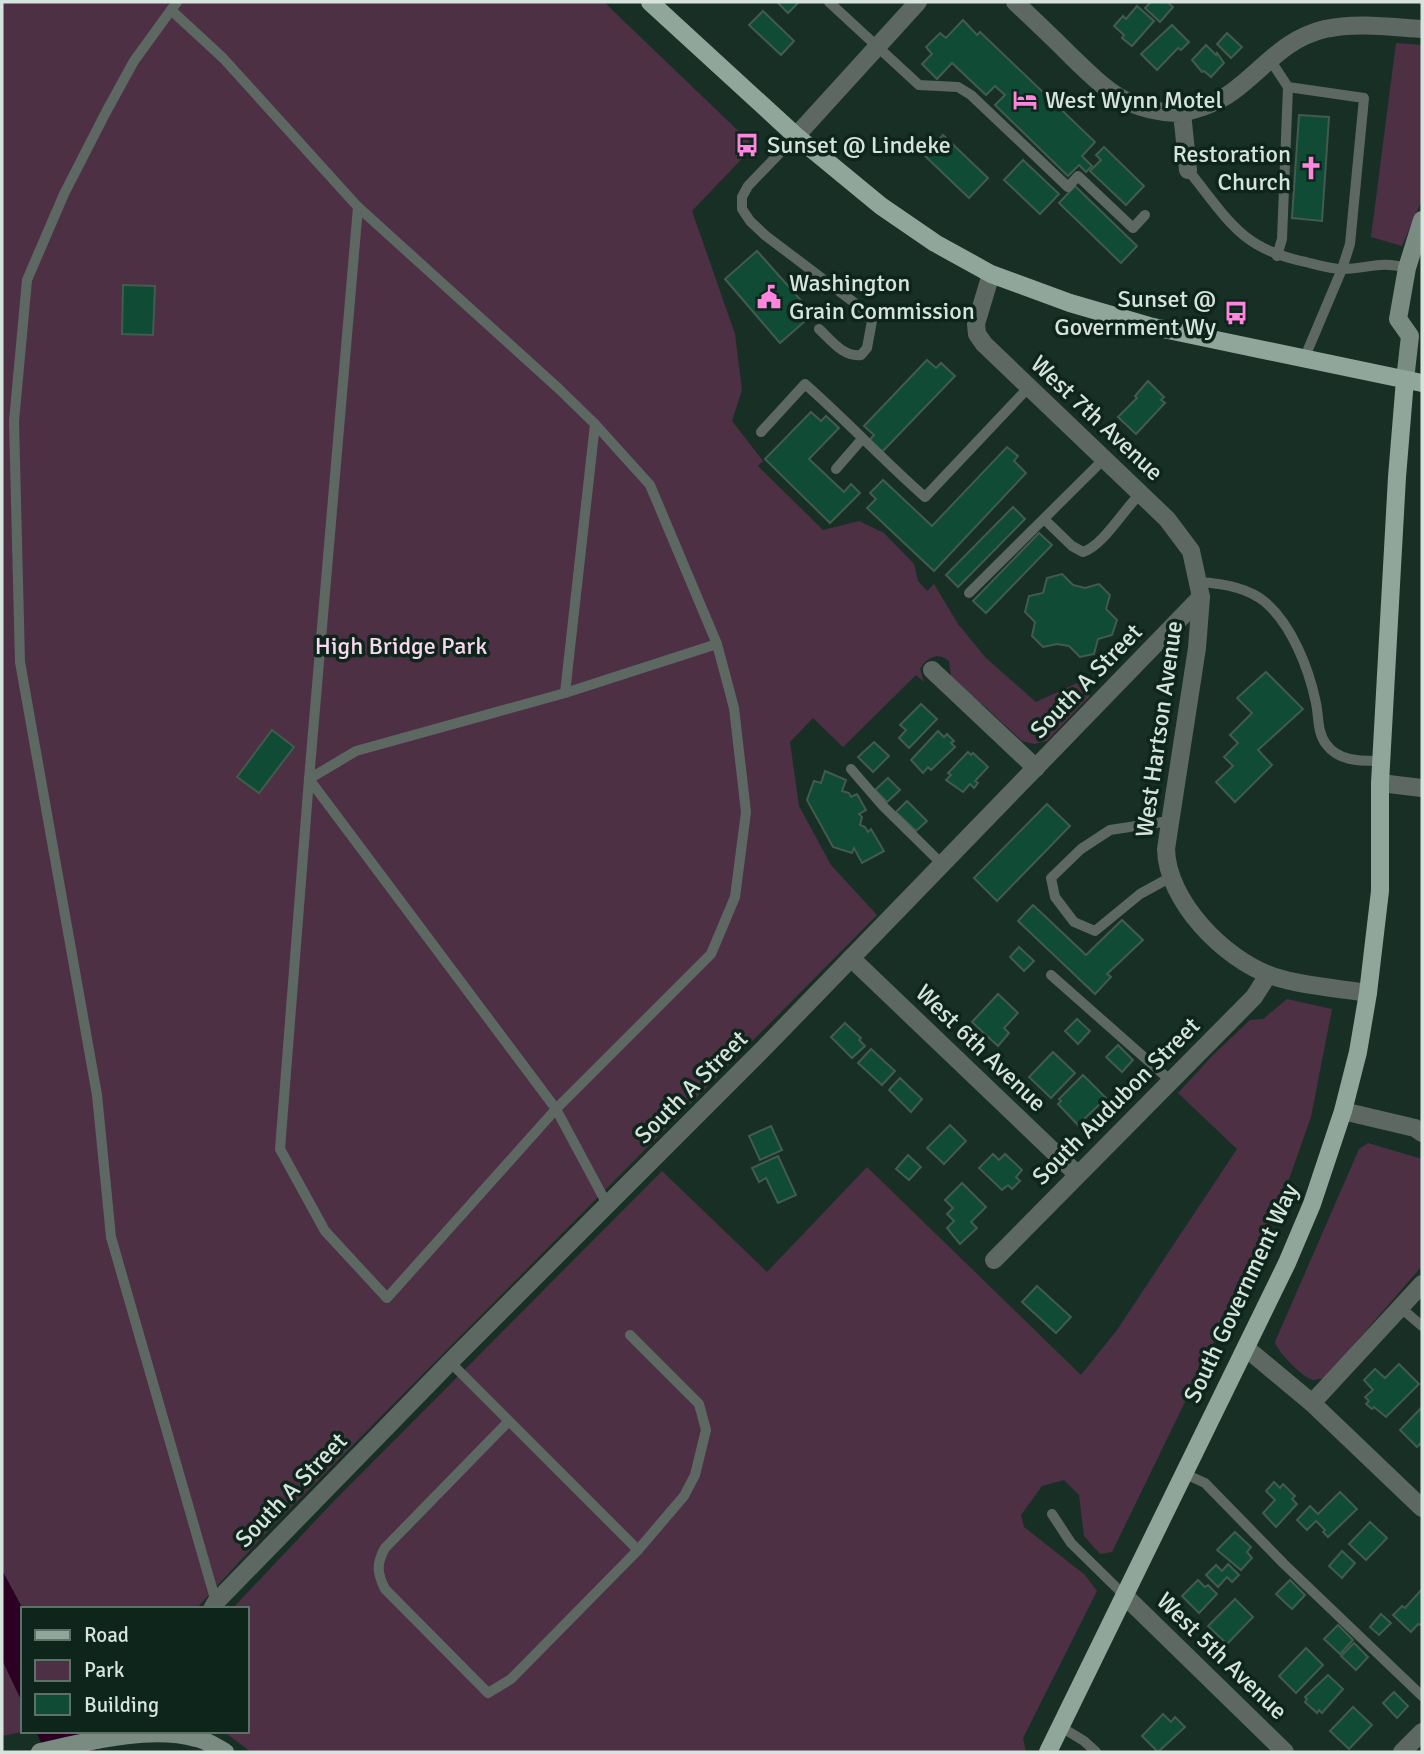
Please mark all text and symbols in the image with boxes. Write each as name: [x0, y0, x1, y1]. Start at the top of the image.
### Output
place label: West Wynn Motel: [1045, 85, 1223, 115]
hotel icon: West Wynn Motel: [1011, 86, 1039, 114]
place label: Sunset @ Lindeke: [767, 130, 951, 160]
bus stop icon: Sunset @ Lindeke: [733, 131, 761, 159]
place label: Restoration Church: [1172, 139, 1291, 197]
church icon: Restoration Church: [1297, 154, 1325, 182]
place label: Washington Grain Commission: [789, 268, 975, 326]
public building icon: Washington Grain Commission: [755, 283, 783, 311]
place label: Sunset @ Government Wy: [1054, 284, 1216, 342]
bus stop icon: Sunset @ Government Wy: [1222, 299, 1250, 327]
street label: West 7th Avenue: [1024, 349, 1170, 487]
street label: South A Street: [1024, 617, 1148, 745]
street label: West Hartson Avenue: [1129, 619, 1189, 839]
park label: High Bridge Park: [315, 631, 487, 661]
street label: West 6th Avenue: [909, 978, 1053, 1118]
street label: South Audubon Street: [1026, 1011, 1206, 1191]
street label: South A Street: [628, 1024, 754, 1150]
street label: South Government Way: [1177, 1179, 1305, 1407]
street label: South A Street: [229, 1426, 353, 1554]
street label: West 5th Avenue: [1150, 1586, 1294, 1726]
legend: [21, 1607, 248, 1733]
text: Road: [84, 1622, 129, 1648]
text: Park: [84, 1657, 125, 1683]
text: Building: [84, 1692, 159, 1718]

